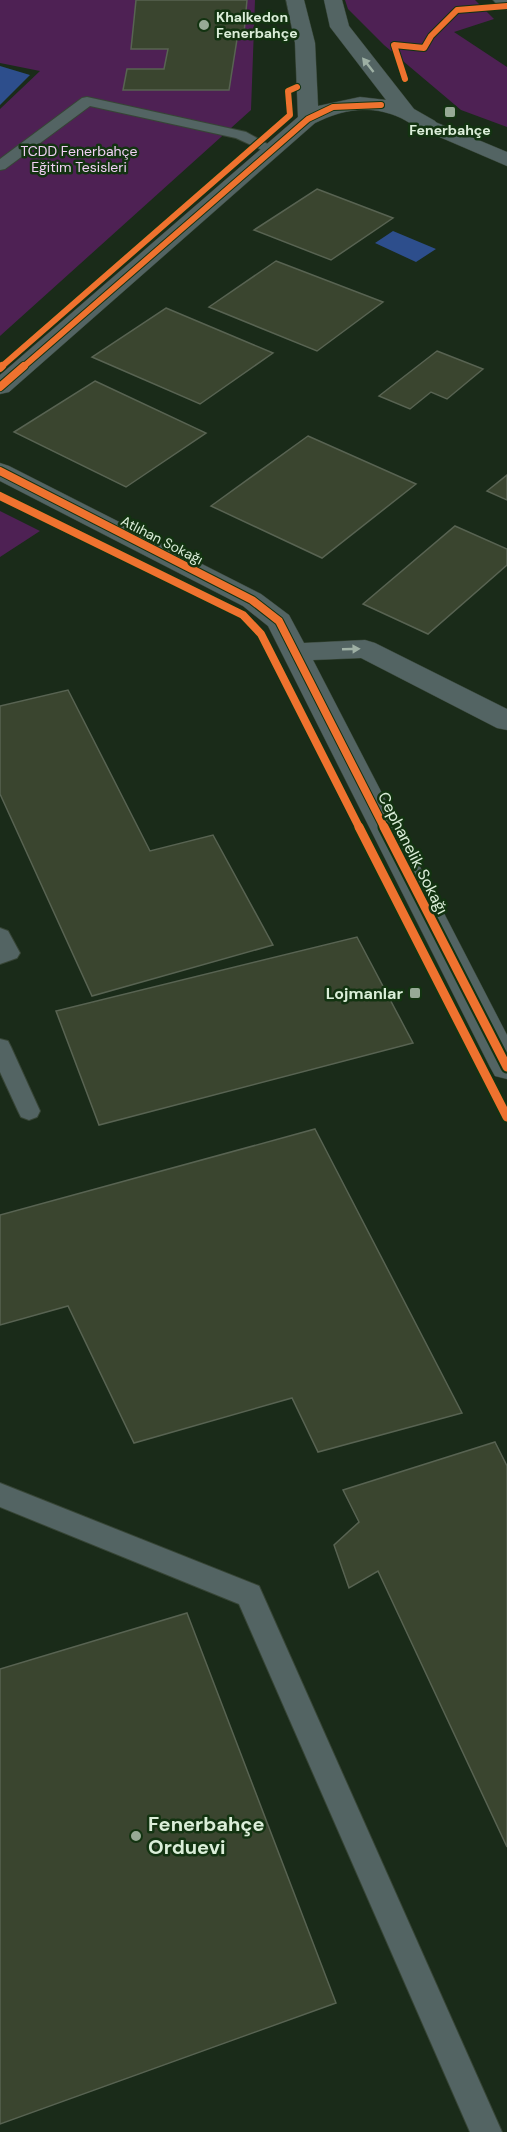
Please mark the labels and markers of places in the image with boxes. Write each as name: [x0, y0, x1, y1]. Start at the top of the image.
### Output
place label: Khalkedon Fenerbahçe: [216, 8, 298, 42]
marker: Khalkedon Fenerbahçe: [197, 18, 211, 32]
marker: Fenerbahçe: [443, 105, 457, 119]
place label: Fenerbahçe: [409, 121, 491, 139]
place label: Lojmanlar: [326, 983, 403, 1004]
marker: Lojmanlar: [408, 986, 422, 1000]
place label: Fenerbahçe Orduevi: [148, 1811, 265, 1860]
marker: Fenerbahçe Orduevi: [129, 1829, 143, 1843]

